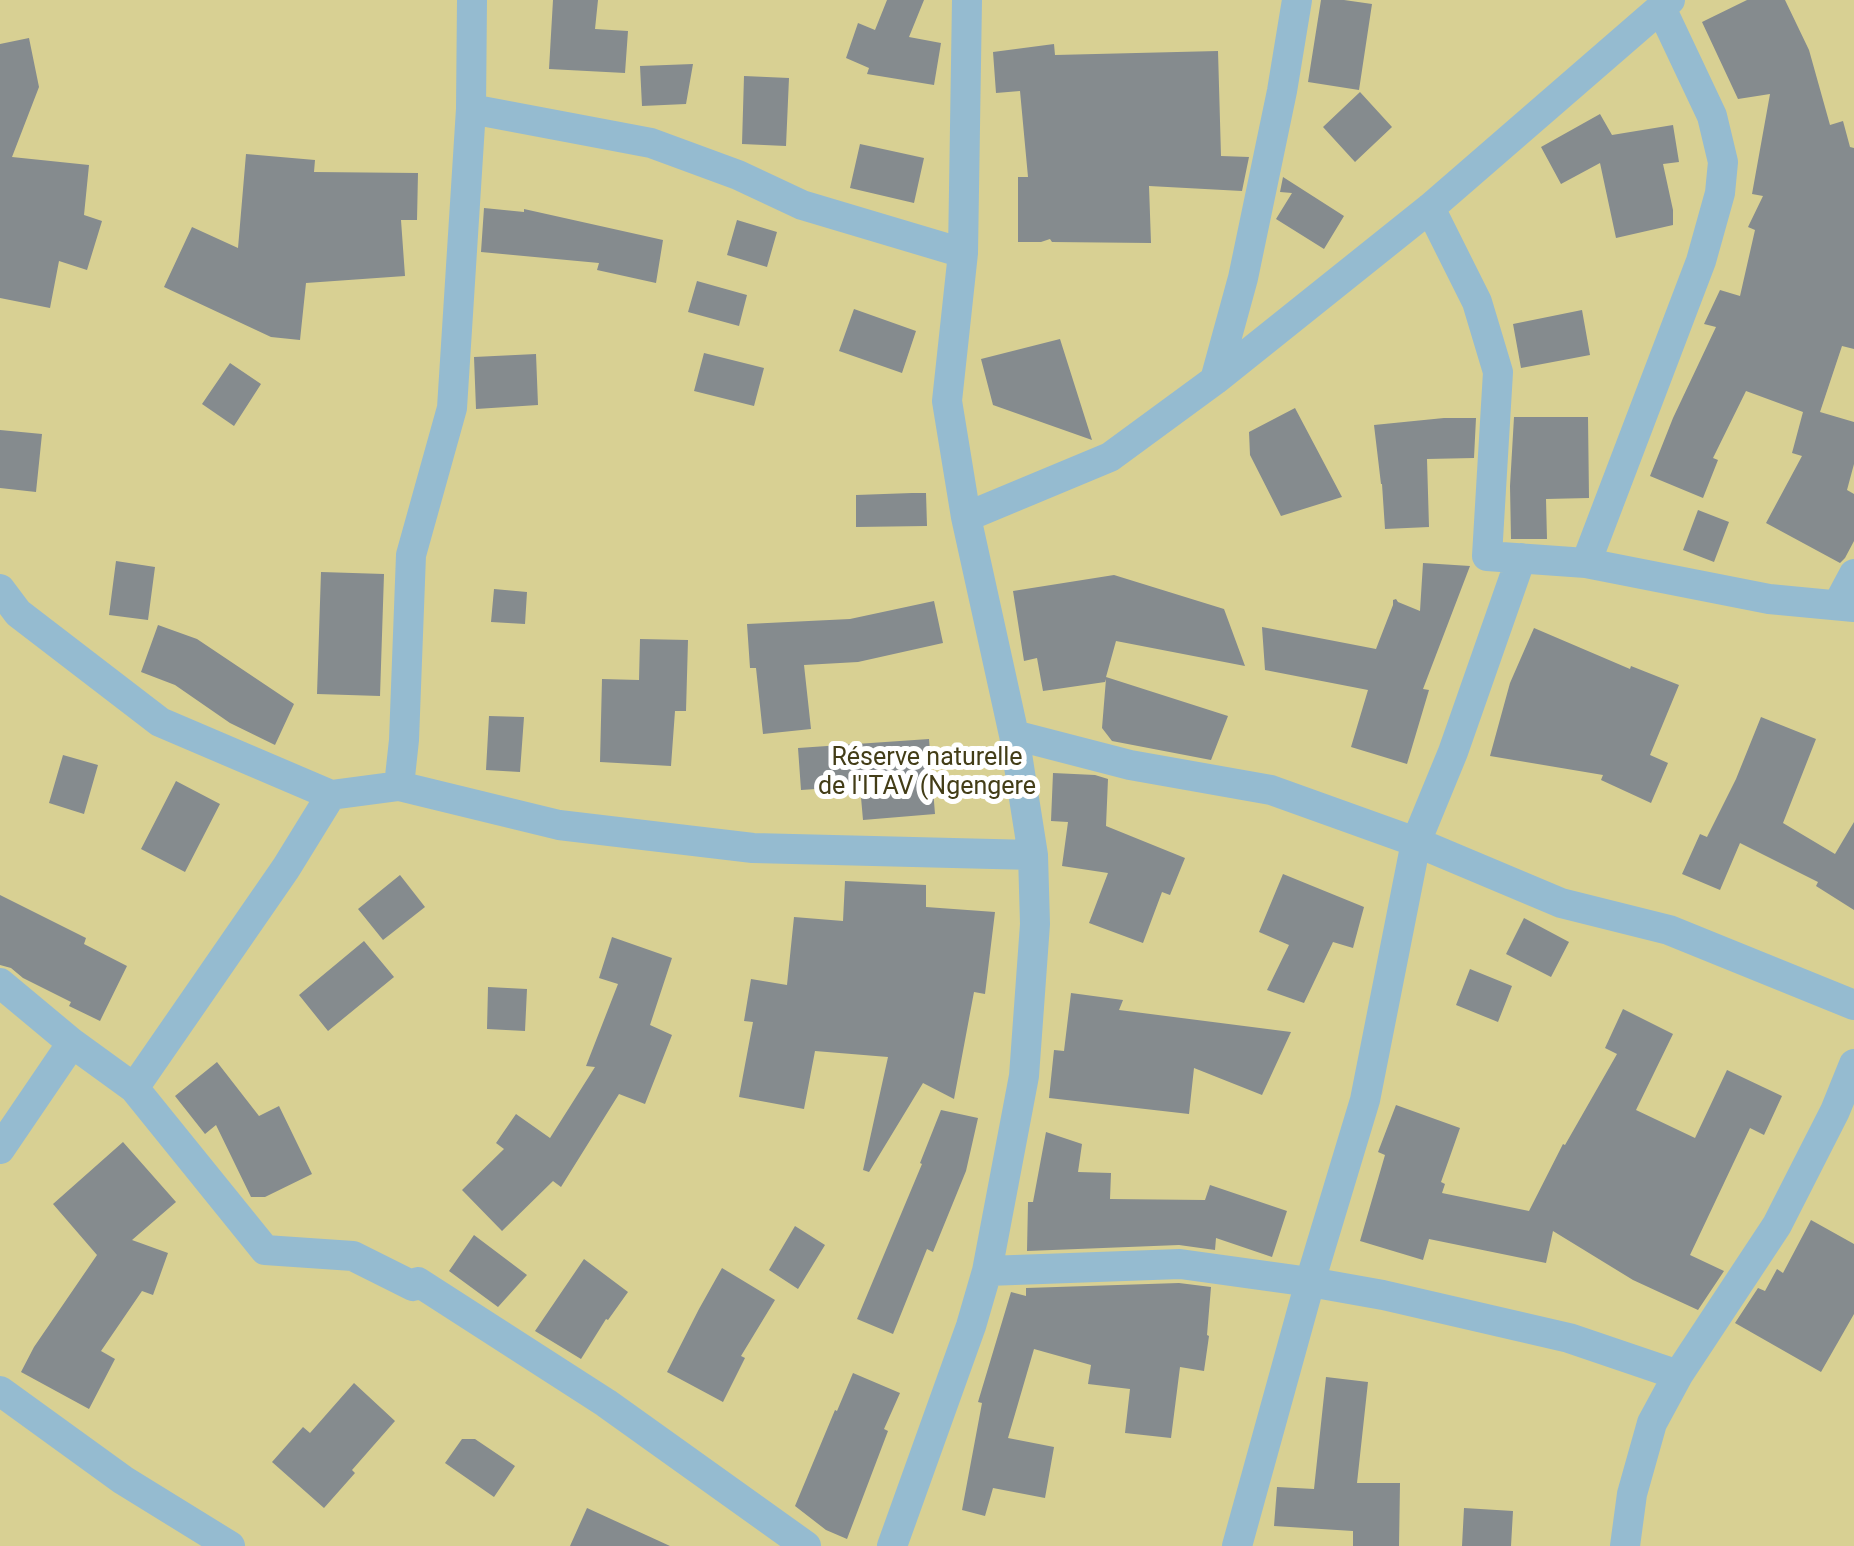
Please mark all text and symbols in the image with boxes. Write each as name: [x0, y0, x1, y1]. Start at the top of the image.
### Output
park label: Réserve naturelle de l'ITAV (Ngengere: [818, 744, 1036, 803]

